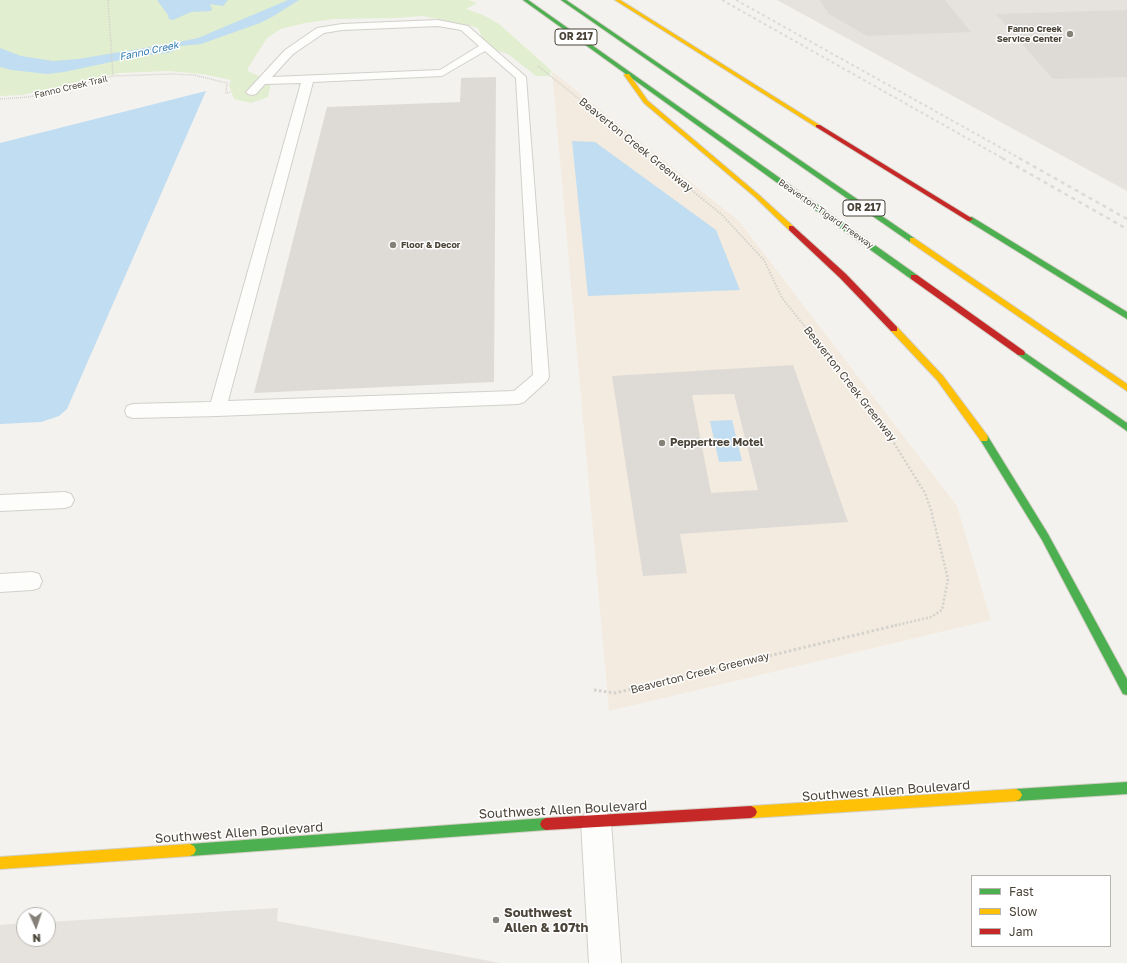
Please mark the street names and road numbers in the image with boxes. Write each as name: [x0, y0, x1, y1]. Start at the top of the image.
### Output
road number: OR 217: [555, 29, 597, 45]
street label: Fanno Creek Trail: [33, 73, 109, 101]
street label: Beaverton Creek Greenway: [576, 95, 696, 195]
street label: Beaverton-Tigard Freeway: [776, 177, 876, 251]
road number: OR 217: [843, 200, 885, 216]
street label: Beaverton Creek Greenway: [801, 324, 899, 444]
street label: Beaverton Creek Greenway: [629, 649, 771, 697]
street label: Southwest Allen Boulevard: [801, 777, 971, 805]
street label: Southwest Allen Boulevard: [478, 798, 648, 822]
street label: Southwest Allen Boulevard: [154, 819, 324, 847]

